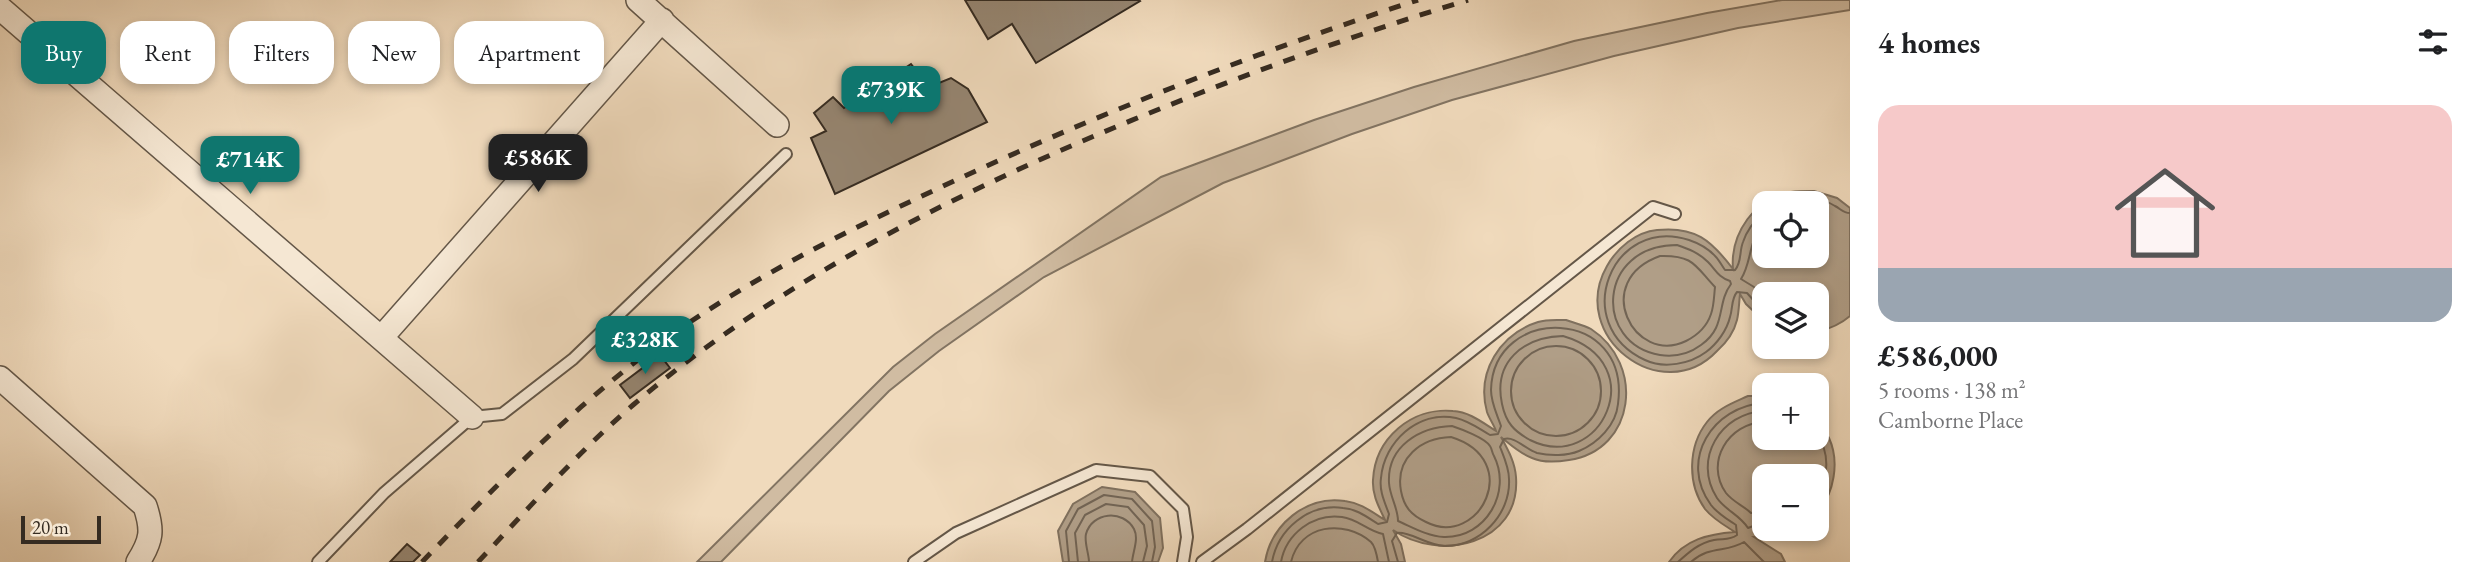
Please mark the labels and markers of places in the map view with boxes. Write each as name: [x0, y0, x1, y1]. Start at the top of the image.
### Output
pin: £739K: [842, 66, 940, 126]
pin: £586K: [489, 134, 587, 194]
pin: £714K: [201, 136, 299, 196]
pin: £328K: [596, 316, 694, 376]

